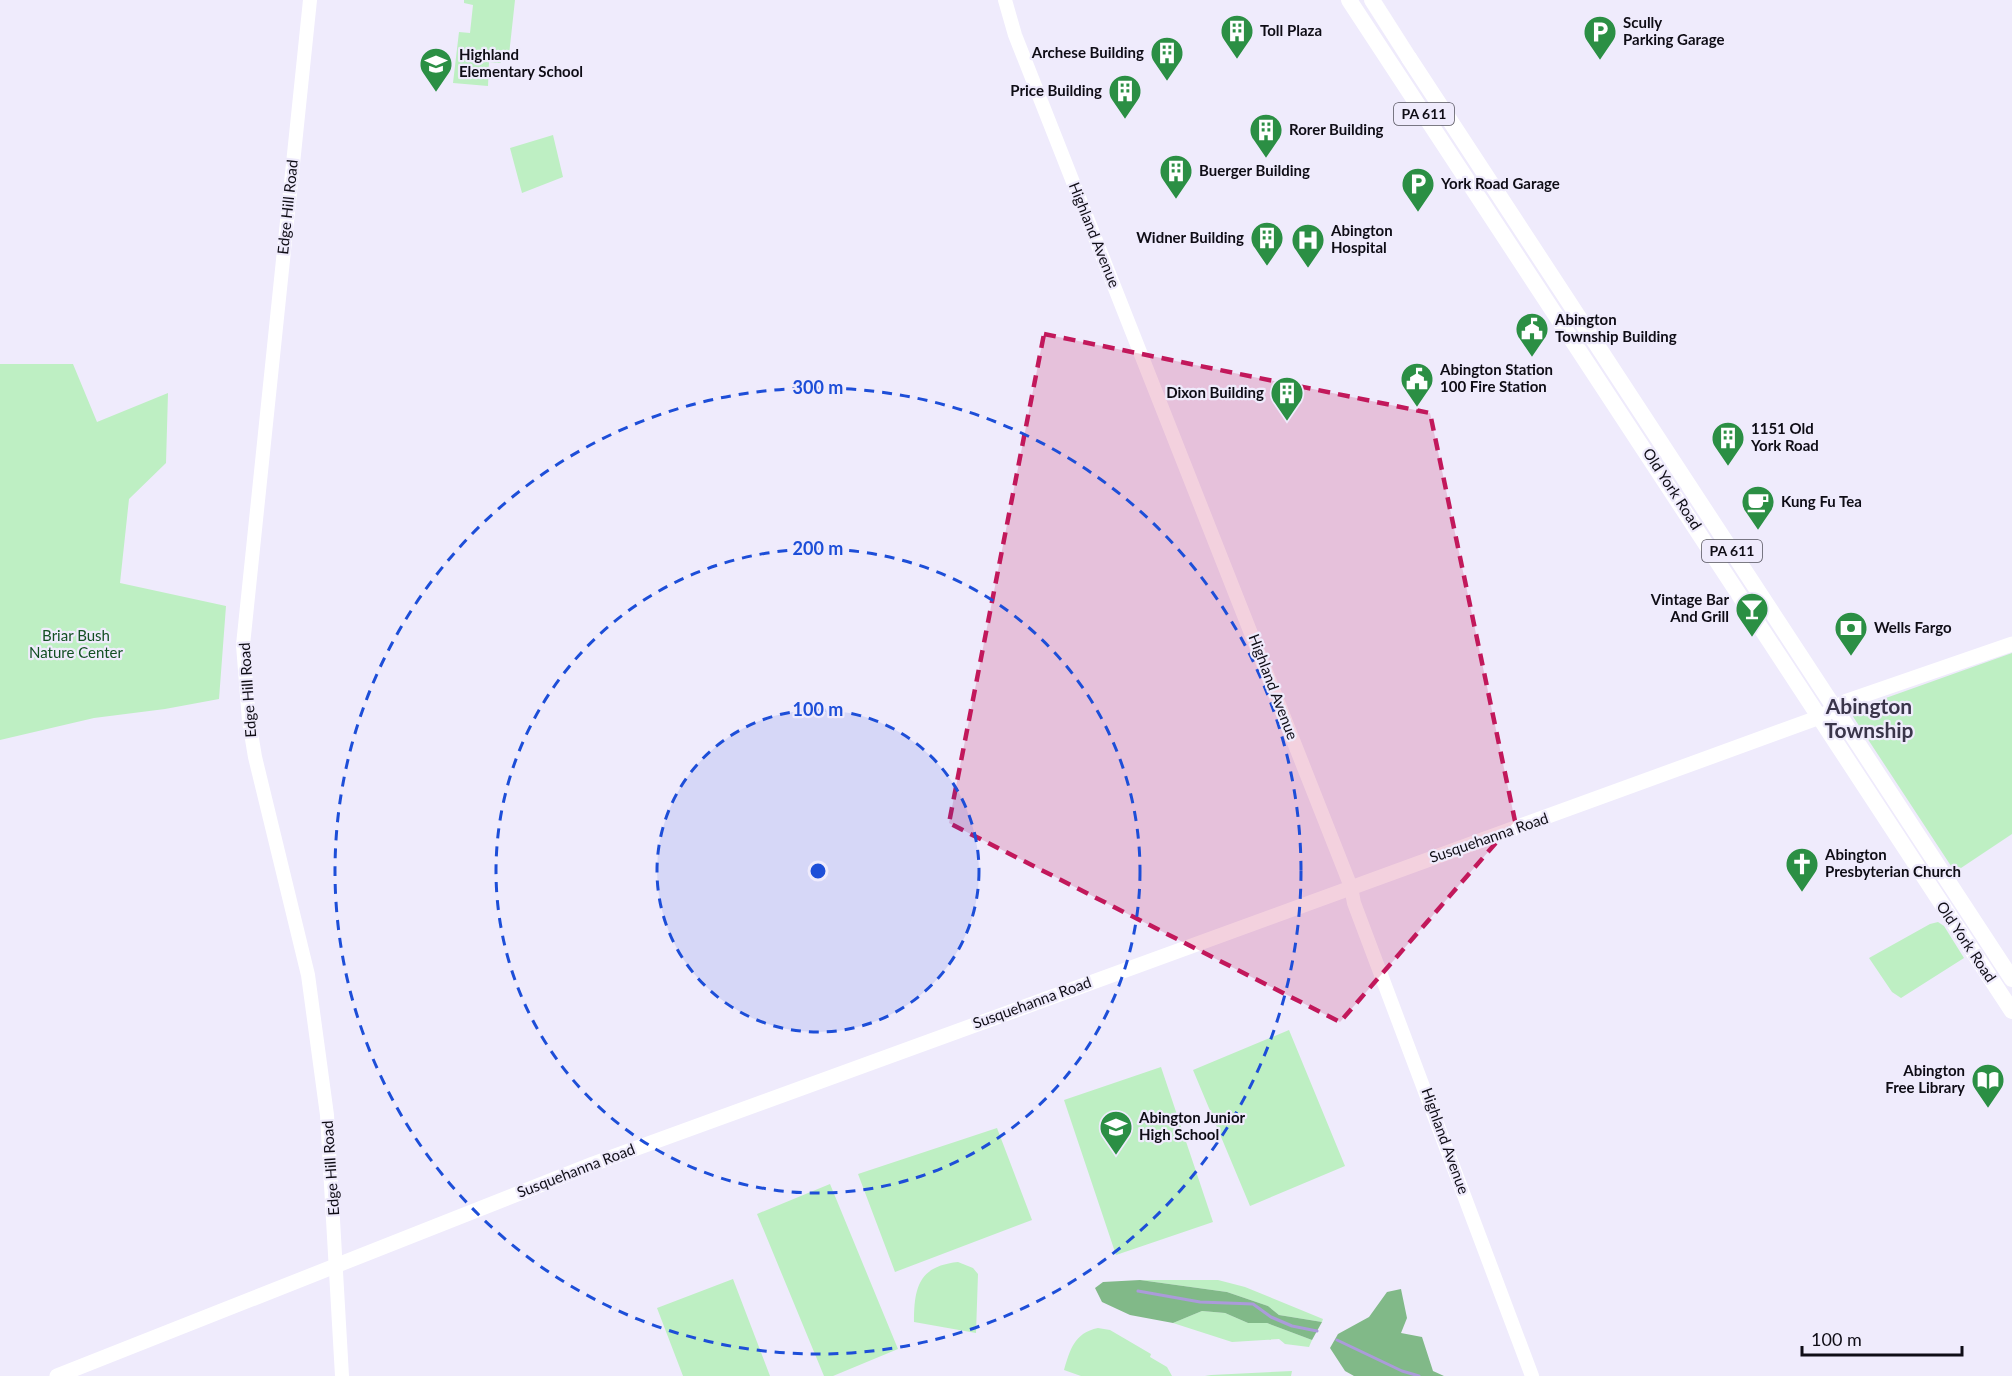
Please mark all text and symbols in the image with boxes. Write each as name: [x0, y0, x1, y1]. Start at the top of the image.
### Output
building icon: Toll Plaza: [1219, 13, 1255, 60]
place label: Scully Parking Garage: [1623, 13, 1725, 48]
parking icon: Scully Parking Garage: [1582, 14, 1618, 61]
place label: Toll Plaza: [1260, 21, 1322, 39]
building icon: Archese Building: [1149, 35, 1185, 82]
place label: Archese Building: [1031, 43, 1144, 61]
place label: Highland Elementary School: [459, 45, 583, 80]
school or university icon: Highland Elementary School: [418, 46, 454, 93]
building icon: Price Building: [1107, 73, 1143, 120]
place label: Price Building: [1010, 81, 1102, 99]
road number: PA 611: [1394, 103, 1454, 125]
building icon: Rorer Building: [1248, 112, 1284, 159]
place label: Rorer Building: [1289, 120, 1384, 138]
building icon: Buerger Building: [1158, 153, 1194, 200]
street label: Edge Hill Road: [273, 159, 301, 255]
place label: Buerger Building: [1199, 161, 1310, 179]
parking icon: York Road Garage: [1400, 166, 1436, 213]
place label: York Road Garage: [1440, 174, 1560, 192]
street label: Highland Avenue: [1066, 179, 1124, 290]
building icon: Widner Building: [1249, 220, 1285, 267]
place label: Abington Hospital: [1330, 221, 1393, 256]
hospital icon: Abington Hospital: [1290, 222, 1326, 269]
place label: Widner Building: [1136, 228, 1244, 246]
place label: Abington Township Building: [1554, 310, 1677, 345]
public building icon: Abington Township Building: [1514, 311, 1550, 358]
place label: Abington Station 100 Fire Station: [1439, 360, 1553, 395]
public building icon: Abington Station 100 Fire Station: [1399, 361, 1435, 408]
building icon: Dixon Building: [1269, 375, 1305, 422]
text: 300 m: [793, 376, 843, 398]
place label: Dixon Building: [1166, 383, 1264, 401]
place label: 1151 Old York Road: [1750, 419, 1819, 454]
building icon: 1151 Old York Road: [1710, 420, 1746, 467]
street label: Old York Road: [1640, 444, 1706, 533]
cafe icon: Kung Fu Tea: [1740, 484, 1776, 531]
place label: Kung Fu Tea: [1781, 492, 1862, 510]
text: 200 m: [793, 537, 843, 559]
road number: PA 611: [1702, 540, 1762, 562]
place label: Vintage Bar And Grill: [1650, 590, 1729, 625]
bar icon: Vintage Bar And Grill: [1734, 591, 1770, 638]
bank icon: Wells Fargo: [1833, 610, 1869, 657]
place label: Wells Fargo: [1874, 618, 1952, 636]
park label: Briar Bush Nature Center: [29, 626, 124, 661]
street label: Highland Avenue: [1245, 631, 1302, 742]
street label: Edge Hill Road: [235, 642, 259, 738]
district label: Abington Township: [1825, 693, 1914, 742]
text: 100 m: [793, 698, 843, 720]
street label: Susquehanna Road: [1427, 808, 1551, 866]
place label: Abington Presbyterian Church: [1824, 845, 1961, 880]
church icon: Abington Presbyterian Church: [1784, 846, 1820, 893]
centre of rings: [808, 861, 828, 881]
street label: Old York Road: [1933, 898, 2000, 985]
street label: Susquehanna Road: [970, 972, 1093, 1032]
place label: Abington Free Library: [1885, 1061, 1965, 1096]
library icon: Abington Free Library: [1970, 1062, 2006, 1109]
street label: Highland Avenue: [1418, 1085, 1474, 1196]
place label: Abington Junior High School: [1138, 1108, 1245, 1143]
school or university icon: Abington Junior High School: [1098, 1109, 1134, 1156]
street label: Edge Hill Road: [318, 1120, 342, 1216]
street label: Susquehanna Road: [514, 1139, 637, 1201]
scale bar: [1802, 1319, 1962, 1357]
text: 100 m: [1811, 1328, 1862, 1350]

